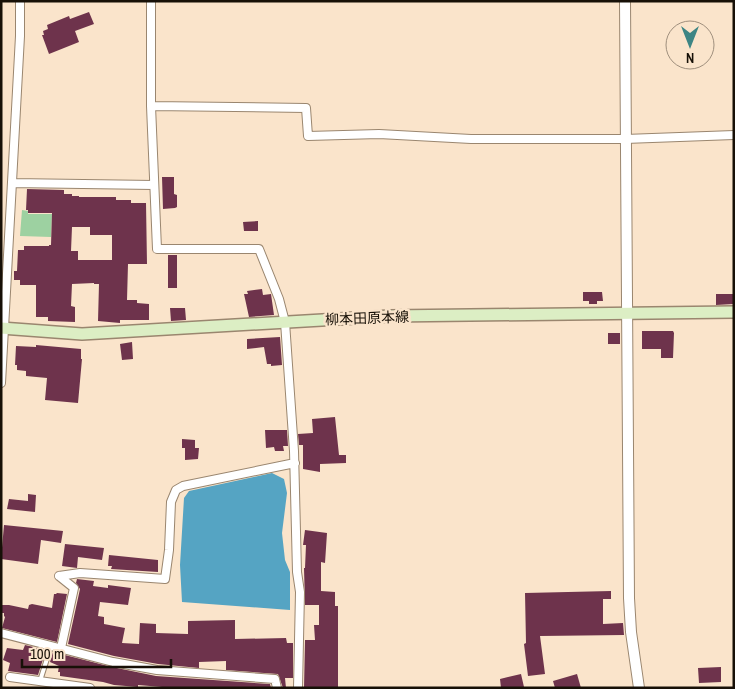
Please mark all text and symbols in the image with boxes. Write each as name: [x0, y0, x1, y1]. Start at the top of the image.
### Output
north arrow: [665, 20, 715, 70]
text: N: [686, 49, 694, 67]
street label: 柳本田原本線: [325, 308, 409, 328]
scale bar: [22, 636, 171, 668]
text: 100 m: [30, 643, 64, 664]

